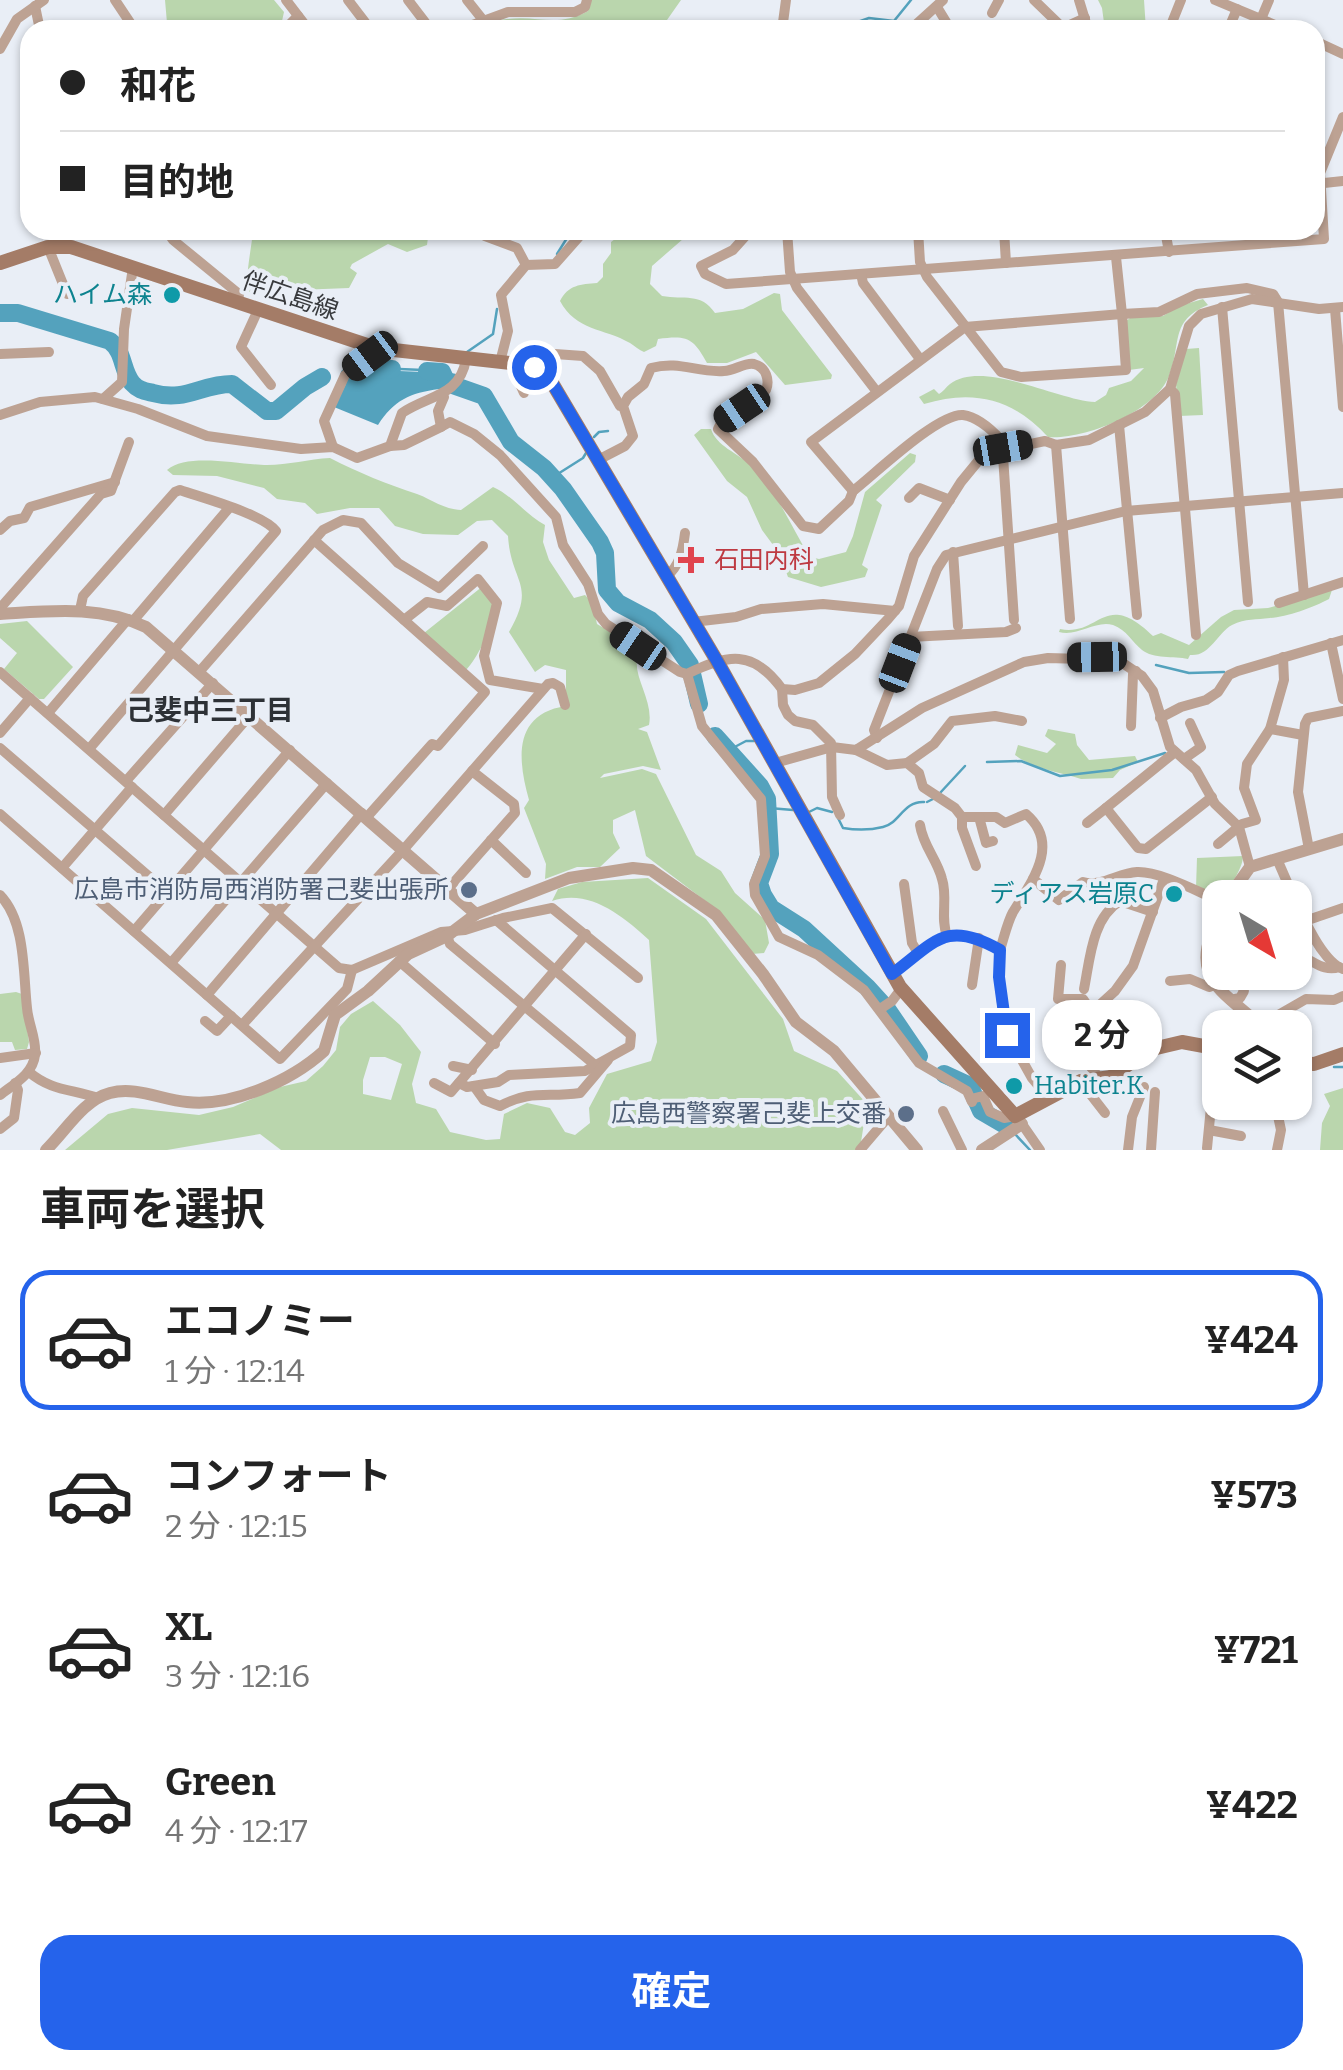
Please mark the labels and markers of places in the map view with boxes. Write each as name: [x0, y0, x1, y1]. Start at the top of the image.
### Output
place label: ハイム森: [53, 280, 152, 310]
marker: ハイム森: [161, 284, 183, 306]
place label: 石田内科: [714, 545, 814, 575]
marker: 石田内科: [678, 547, 704, 573]
place label: 広島市消防局西消防署己斐出張所: [74, 875, 449, 905]
marker: 広島市消防局西消防署己斐出張所: [458, 879, 480, 901]
place label: ディアス岩原C: [990, 879, 1154, 909]
marker: ディアス岩原C: [1163, 883, 1185, 905]
place label: Habiter.K: [1034, 1071, 1144, 1101]
marker: Habiter.K: [1003, 1075, 1025, 1097]
place label: 広島西警察署己斐上交番: [611, 1099, 886, 1129]
marker: 広島西警察署己斐上交番: [895, 1103, 917, 1125]

